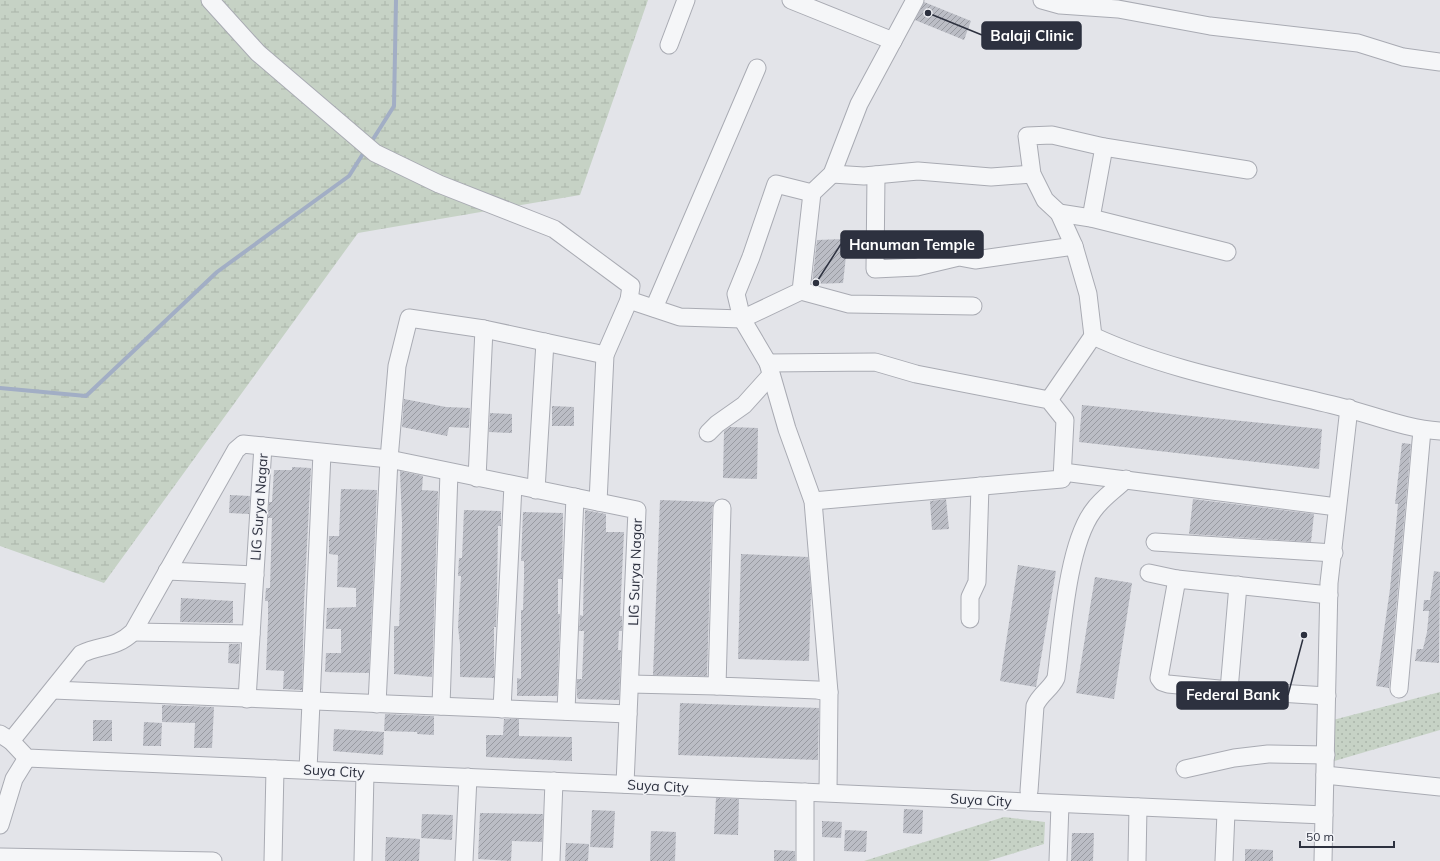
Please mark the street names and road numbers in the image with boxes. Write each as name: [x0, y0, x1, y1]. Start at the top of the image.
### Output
street label: LIG Surya Nagar: [246, 452, 272, 561]
street label: LIG Surya Nagar: [624, 517, 646, 626]
street label: Suya City: [303, 760, 366, 782]
street label: Suya City: [627, 775, 690, 797]
street label: Suya City: [950, 789, 1013, 811]

